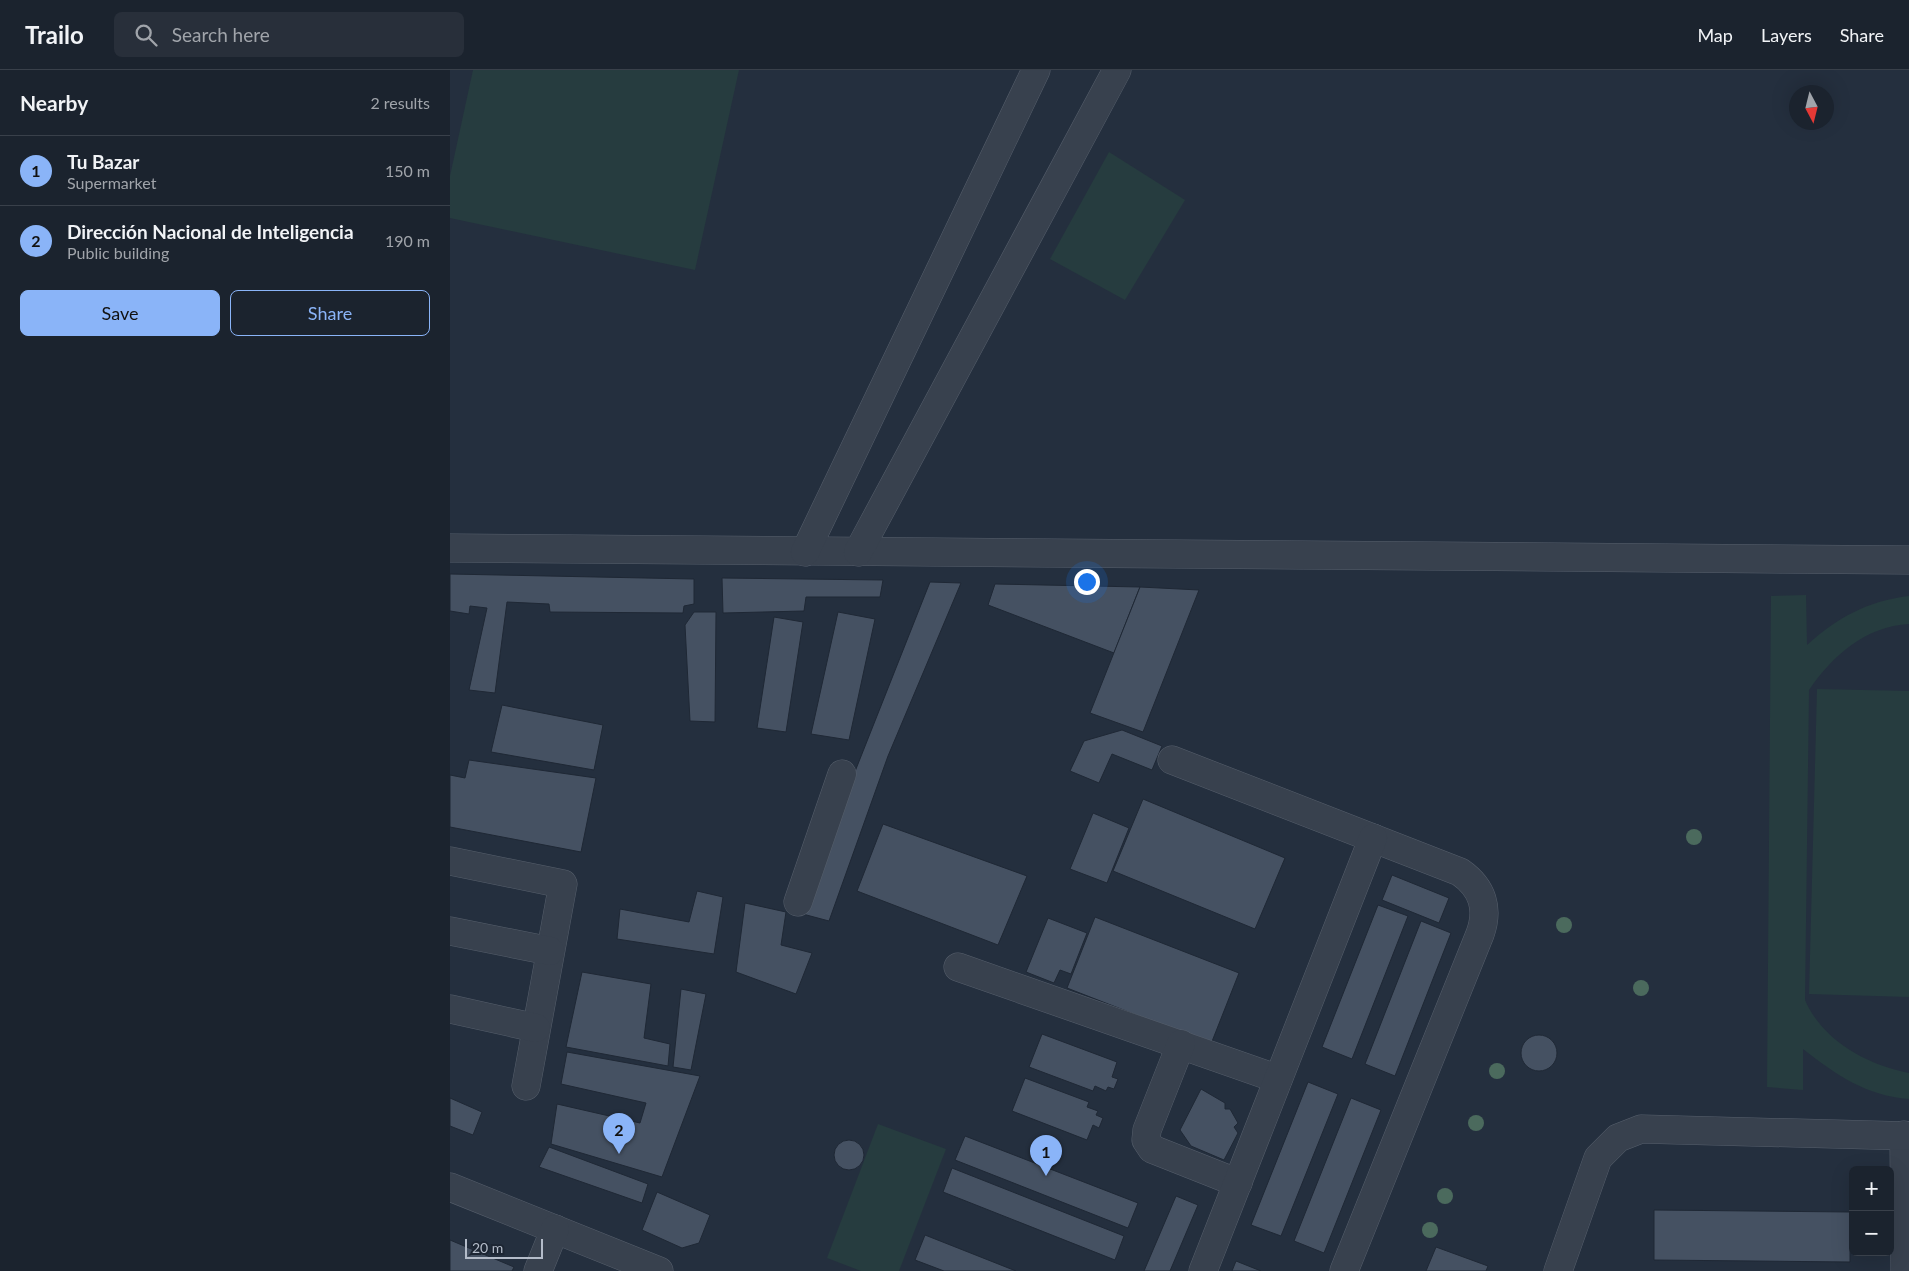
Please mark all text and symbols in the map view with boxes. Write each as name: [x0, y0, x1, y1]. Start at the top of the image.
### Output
search box: [114, 12, 464, 57]
text: Trailo: [25, 20, 84, 49]
icon: search: [132, 21, 160, 49]
text: Search here: [172, 23, 270, 46]
text: Map: [1697, 24, 1733, 46]
text: Layers: [1761, 24, 1812, 46]
text: Share: [1840, 24, 1884, 46]
north arrow: [1789, 85, 1834, 130]
text: Nearby: [20, 90, 88, 115]
text: 2 results: [370, 93, 430, 112]
text: Tu Bazar: [67, 150, 139, 173]
text: 1: [31, 161, 41, 180]
text: 150 m: [385, 161, 430, 180]
text: Supermarket: [67, 173, 156, 192]
text: Dirección Nacional de Inteligencia: [67, 220, 354, 243]
text: 2: [31, 231, 41, 250]
text: 190 m: [385, 231, 430, 250]
text: Public building: [67, 243, 169, 262]
button: Save: [20, 290, 220, 336]
button: Share: [230, 290, 430, 336]
your location: [1074, 569, 1100, 595]
pin: 2: [603, 1113, 635, 1154]
pin: 1: [1030, 1135, 1062, 1176]
map controls: [1849, 1166, 1894, 1256]
button: +: [1849, 1166, 1894, 1211]
button: −: [1849, 1211, 1894, 1256]
scale bar: [465, 1236, 542, 1259]
text: 20 m: [472, 1239, 503, 1256]

